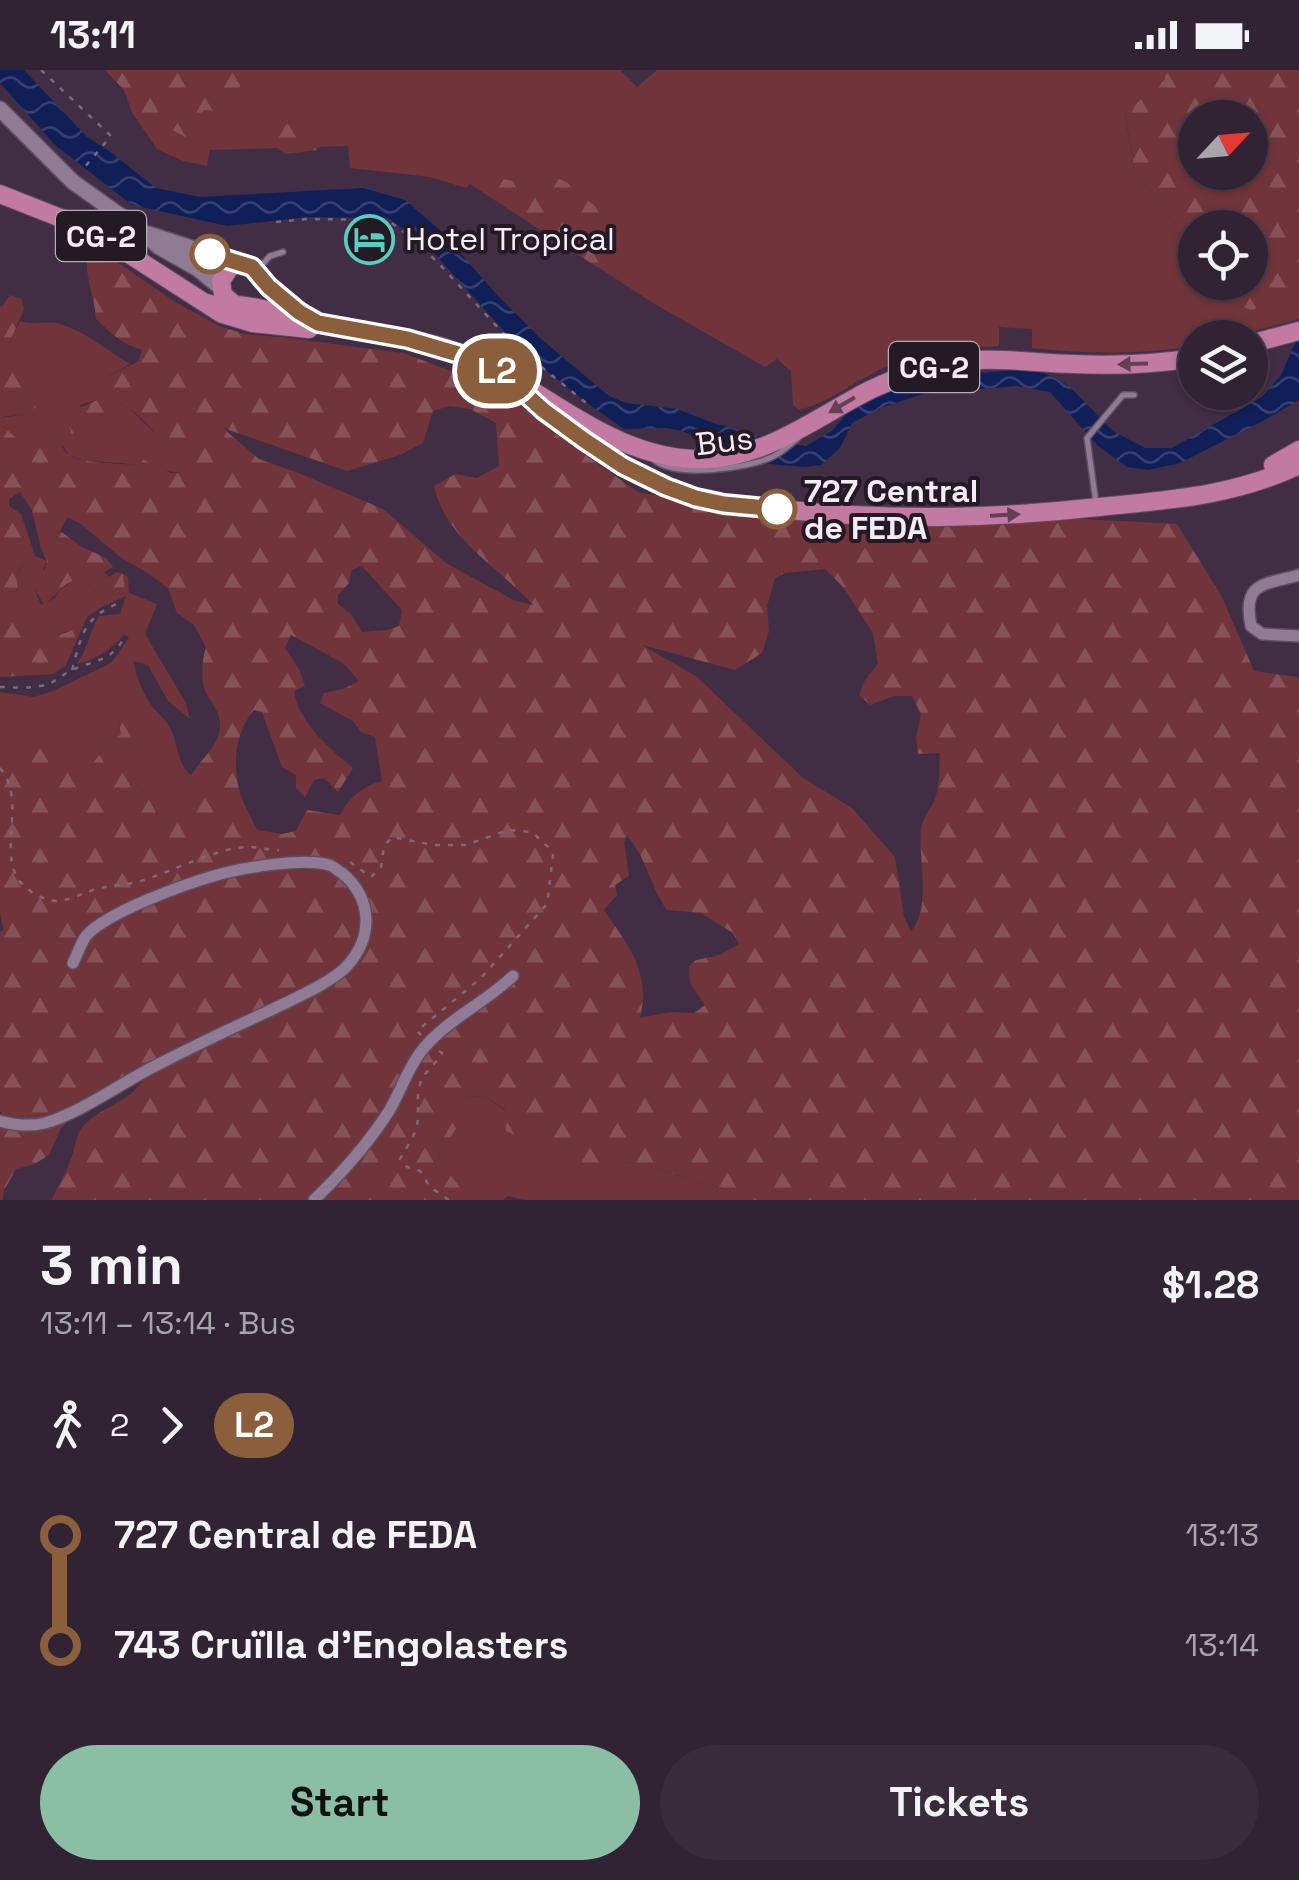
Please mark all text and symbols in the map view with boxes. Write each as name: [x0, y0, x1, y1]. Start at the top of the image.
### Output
text: 13:11: [50, 11, 136, 59]
north arrow: [1178, 100, 1268, 190]
map controls: [1178, 100, 1268, 410]
button: locate: [1178, 210, 1268, 300]
road number: CG-2: [56, 211, 146, 261]
hotel icon: Hotel Tropical: [344, 213, 396, 265]
place label: Hotel Tropical: [405, 219, 615, 259]
unlabelled marker: [191, 235, 229, 273]
button: layers: [1178, 320, 1268, 410]
line badge: L2: [452, 338, 542, 404]
road number: CG-2: [889, 342, 979, 392]
text: L2: [477, 349, 517, 393]
one-way arrow: [1116, 357, 1148, 373]
one-way arrow: [828, 396, 856, 414]
street label: Bus: [693, 418, 755, 464]
place label: 727 Central de FEDA: [804, 471, 978, 548]
marker: 727 Central de FEDA: [758, 490, 796, 528]
one-way arrow: [990, 507, 1022, 523]
text: 3 min: [40, 1230, 183, 1300]
text: $1.28: [1162, 1261, 1259, 1309]
text: 13:11 – 13:14 · Bus: [40, 1303, 296, 1343]
icon: walk: [40, 1398, 95, 1453]
icon: forward: [144, 1398, 199, 1453]
text: L2: [234, 1403, 274, 1447]
text: 2: [110, 1405, 129, 1445]
text: 727 Central de FEDA: [114, 1511, 477, 1559]
text: 13:13: [1185, 1515, 1259, 1555]
text: 743 Cruïlla d'Engolasters: [114, 1621, 568, 1669]
text: 13:14: [1185, 1625, 1259, 1665]
button: Start: [40, 1745, 640, 1860]
button: Tickets: [660, 1745, 1259, 1860]

